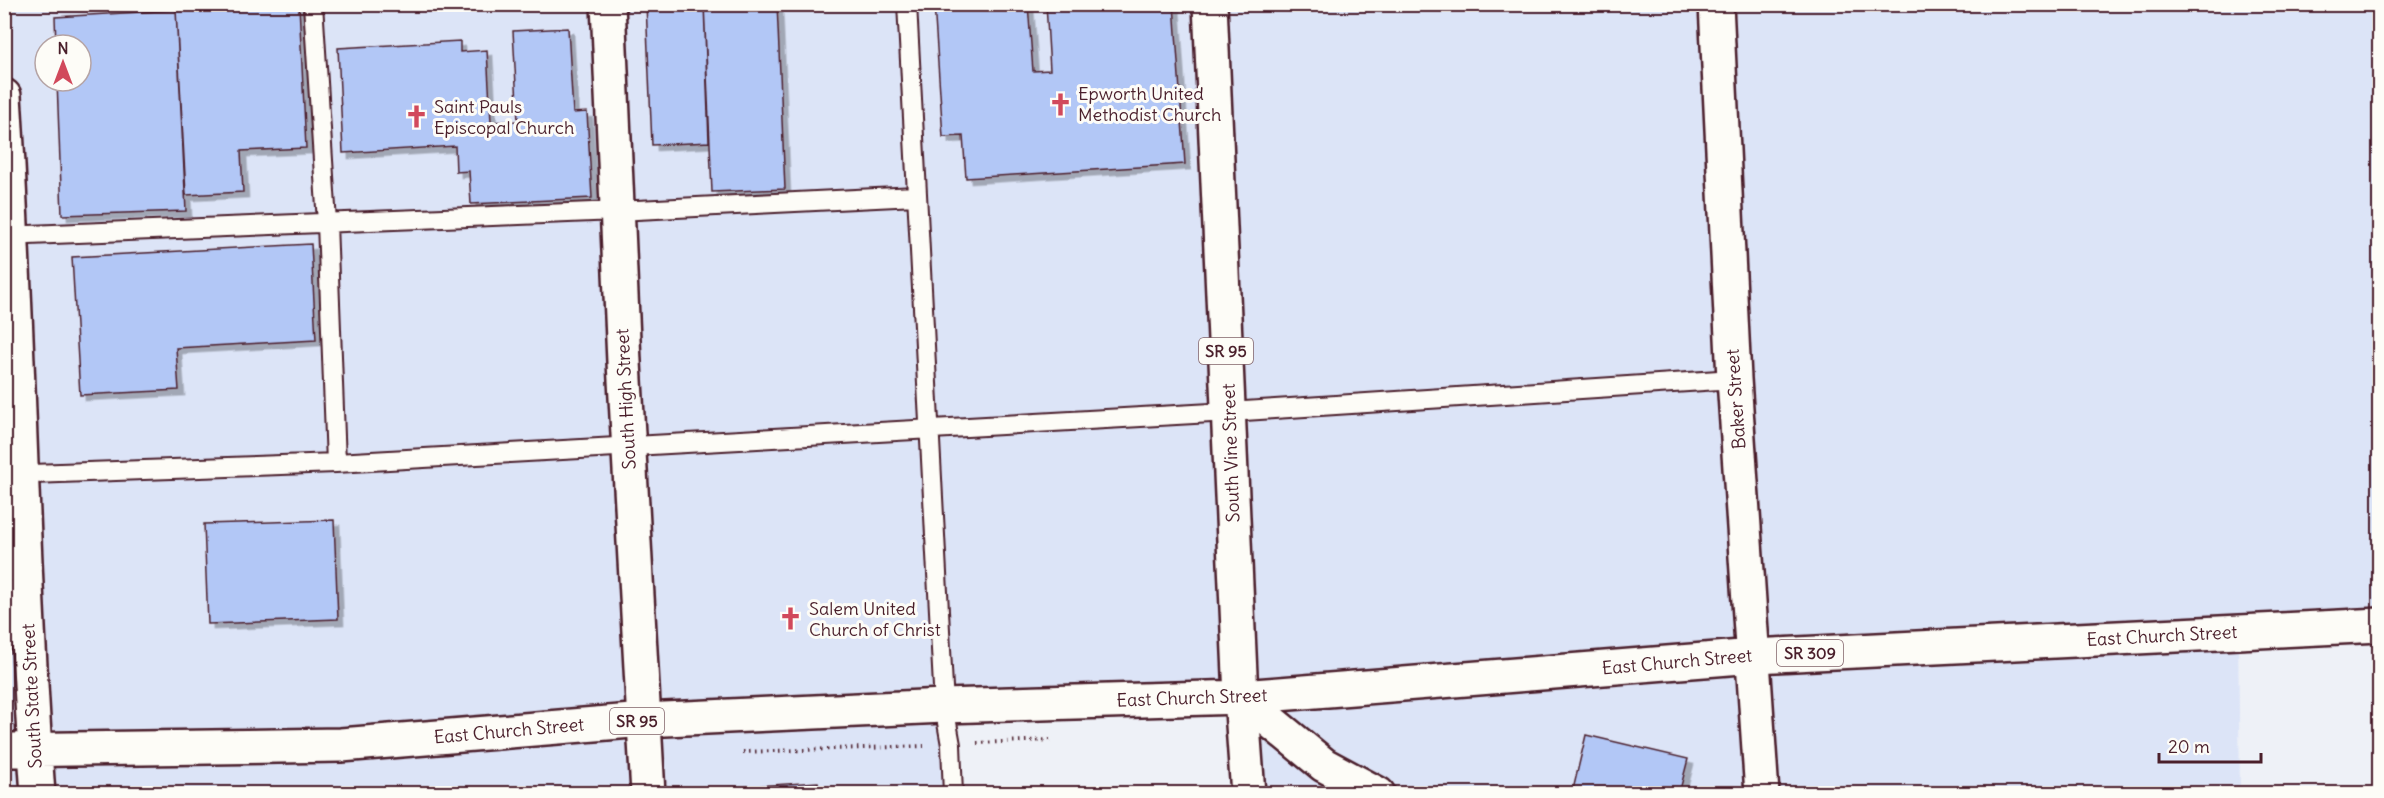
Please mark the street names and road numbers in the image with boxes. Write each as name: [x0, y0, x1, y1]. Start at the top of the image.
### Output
street label: South High Street: [610, 328, 641, 470]
road number: SR 95: [1199, 338, 1253, 364]
street label: Baker Street: [1721, 348, 1750, 450]
street label: South Vine Street: [1217, 383, 1244, 523]
street label: East Church Street: [2086, 620, 2238, 651]
street label: South State Street: [16, 623, 47, 769]
road number: SR 309: [1777, 640, 1843, 666]
street label: East Church Street: [1601, 643, 1753, 680]
street label: East Church Street: [1116, 683, 1268, 712]
road number: SR 95: [610, 708, 664, 734]
street label: East Church Street: [433, 712, 585, 749]

